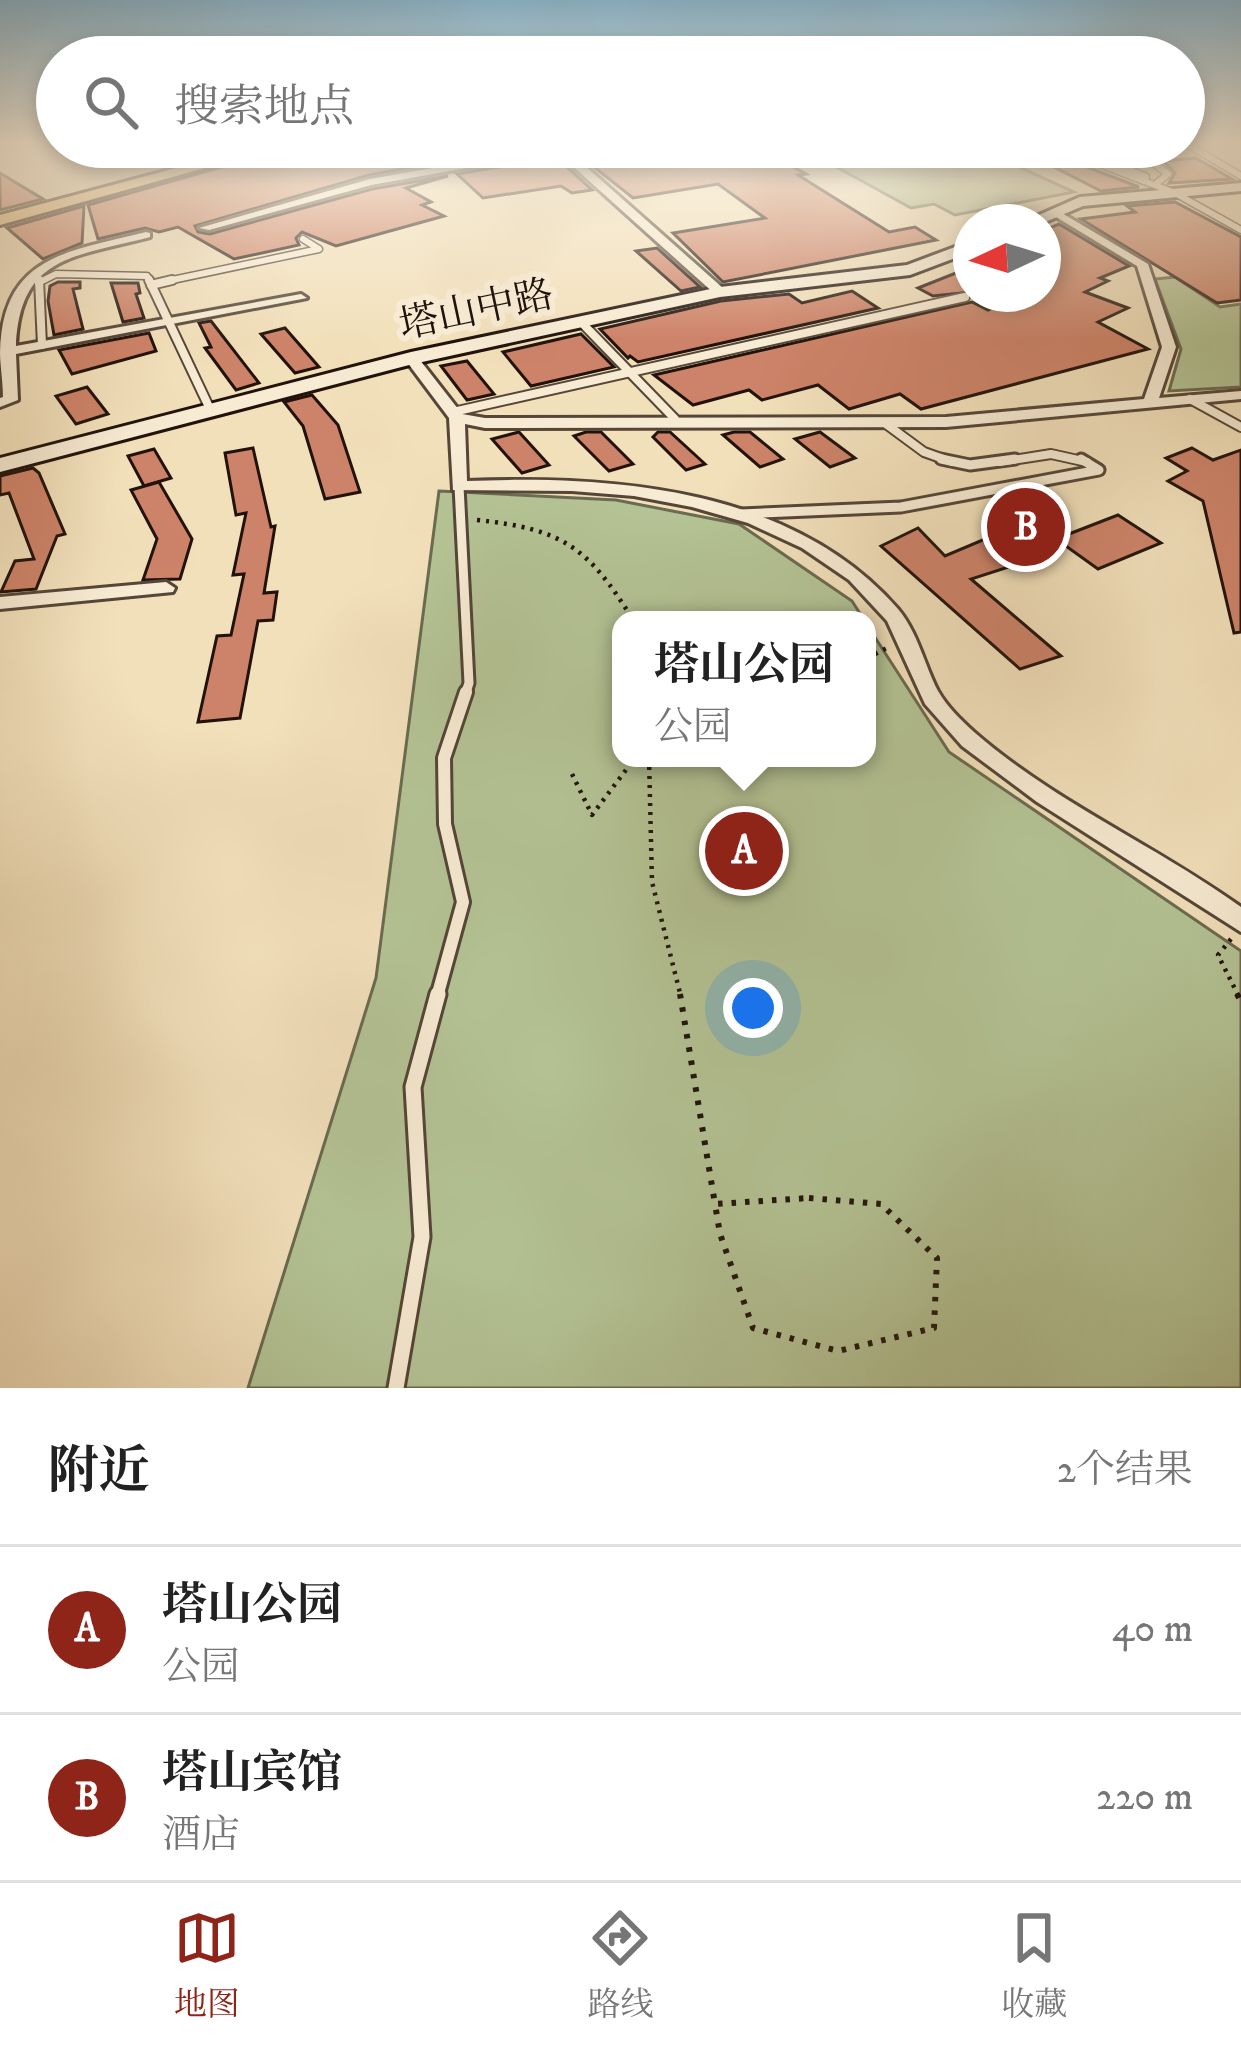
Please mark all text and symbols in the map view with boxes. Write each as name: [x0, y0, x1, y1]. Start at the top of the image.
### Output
search box: [36, 36, 1205, 168]
icon: search: [78, 69, 144, 135]
text: 搜索地点: [174, 80, 354, 136]
north arrow: [953, 204, 1061, 312]
street label: 塔山中路: [395, 270, 558, 351]
pin: B: [987, 482, 1065, 572]
popup: [612, 611, 876, 767]
text: 塔山公园: [654, 638, 834, 694]
text: 公园: [654, 703, 732, 752]
pin: A: [705, 806, 783, 896]
your location: [723, 978, 783, 1038]
text: 附近: [48, 1440, 150, 1504]
text: 2个结果: [1057, 1446, 1193, 1495]
text: 塔山公园: [162, 1578, 342, 1634]
text: A: [75, 1605, 99, 1654]
text: 40 m: [1112, 1605, 1193, 1654]
text: 公园: [162, 1643, 240, 1692]
text: 塔山宾馆: [162, 1746, 342, 1802]
text: B: [75, 1773, 99, 1822]
text: 220 m: [1096, 1773, 1193, 1822]
text: 酒店: [162, 1811, 240, 1860]
tab: 地图: [174, 1905, 240, 2026]
tab: 路线: [587, 1905, 653, 2026]
tab: 收藏: [1001, 1905, 1067, 2026]

